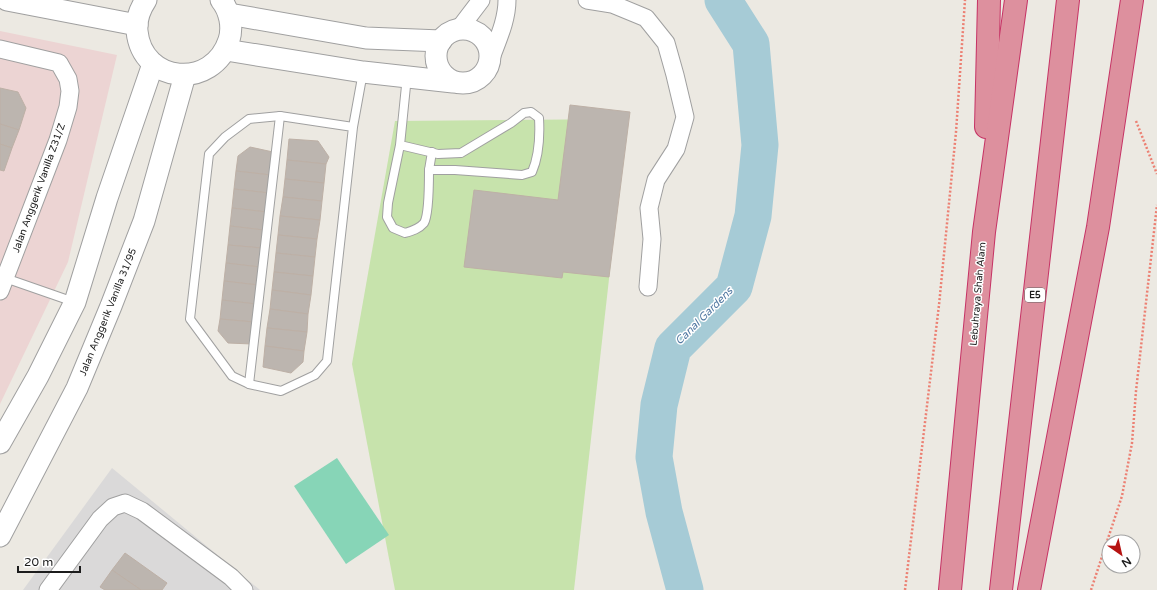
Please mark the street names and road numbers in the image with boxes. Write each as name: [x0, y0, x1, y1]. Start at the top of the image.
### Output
street label: Jalan Anggerik Vanilla Z31/Z: [10, 122, 68, 254]
street label: Lebuhraya Shah Alam: [967, 242, 989, 346]
street label: Jalan Anggerik Vanilla 31/95: [77, 246, 139, 378]
road number: E5: [1025, 288, 1045, 302]

